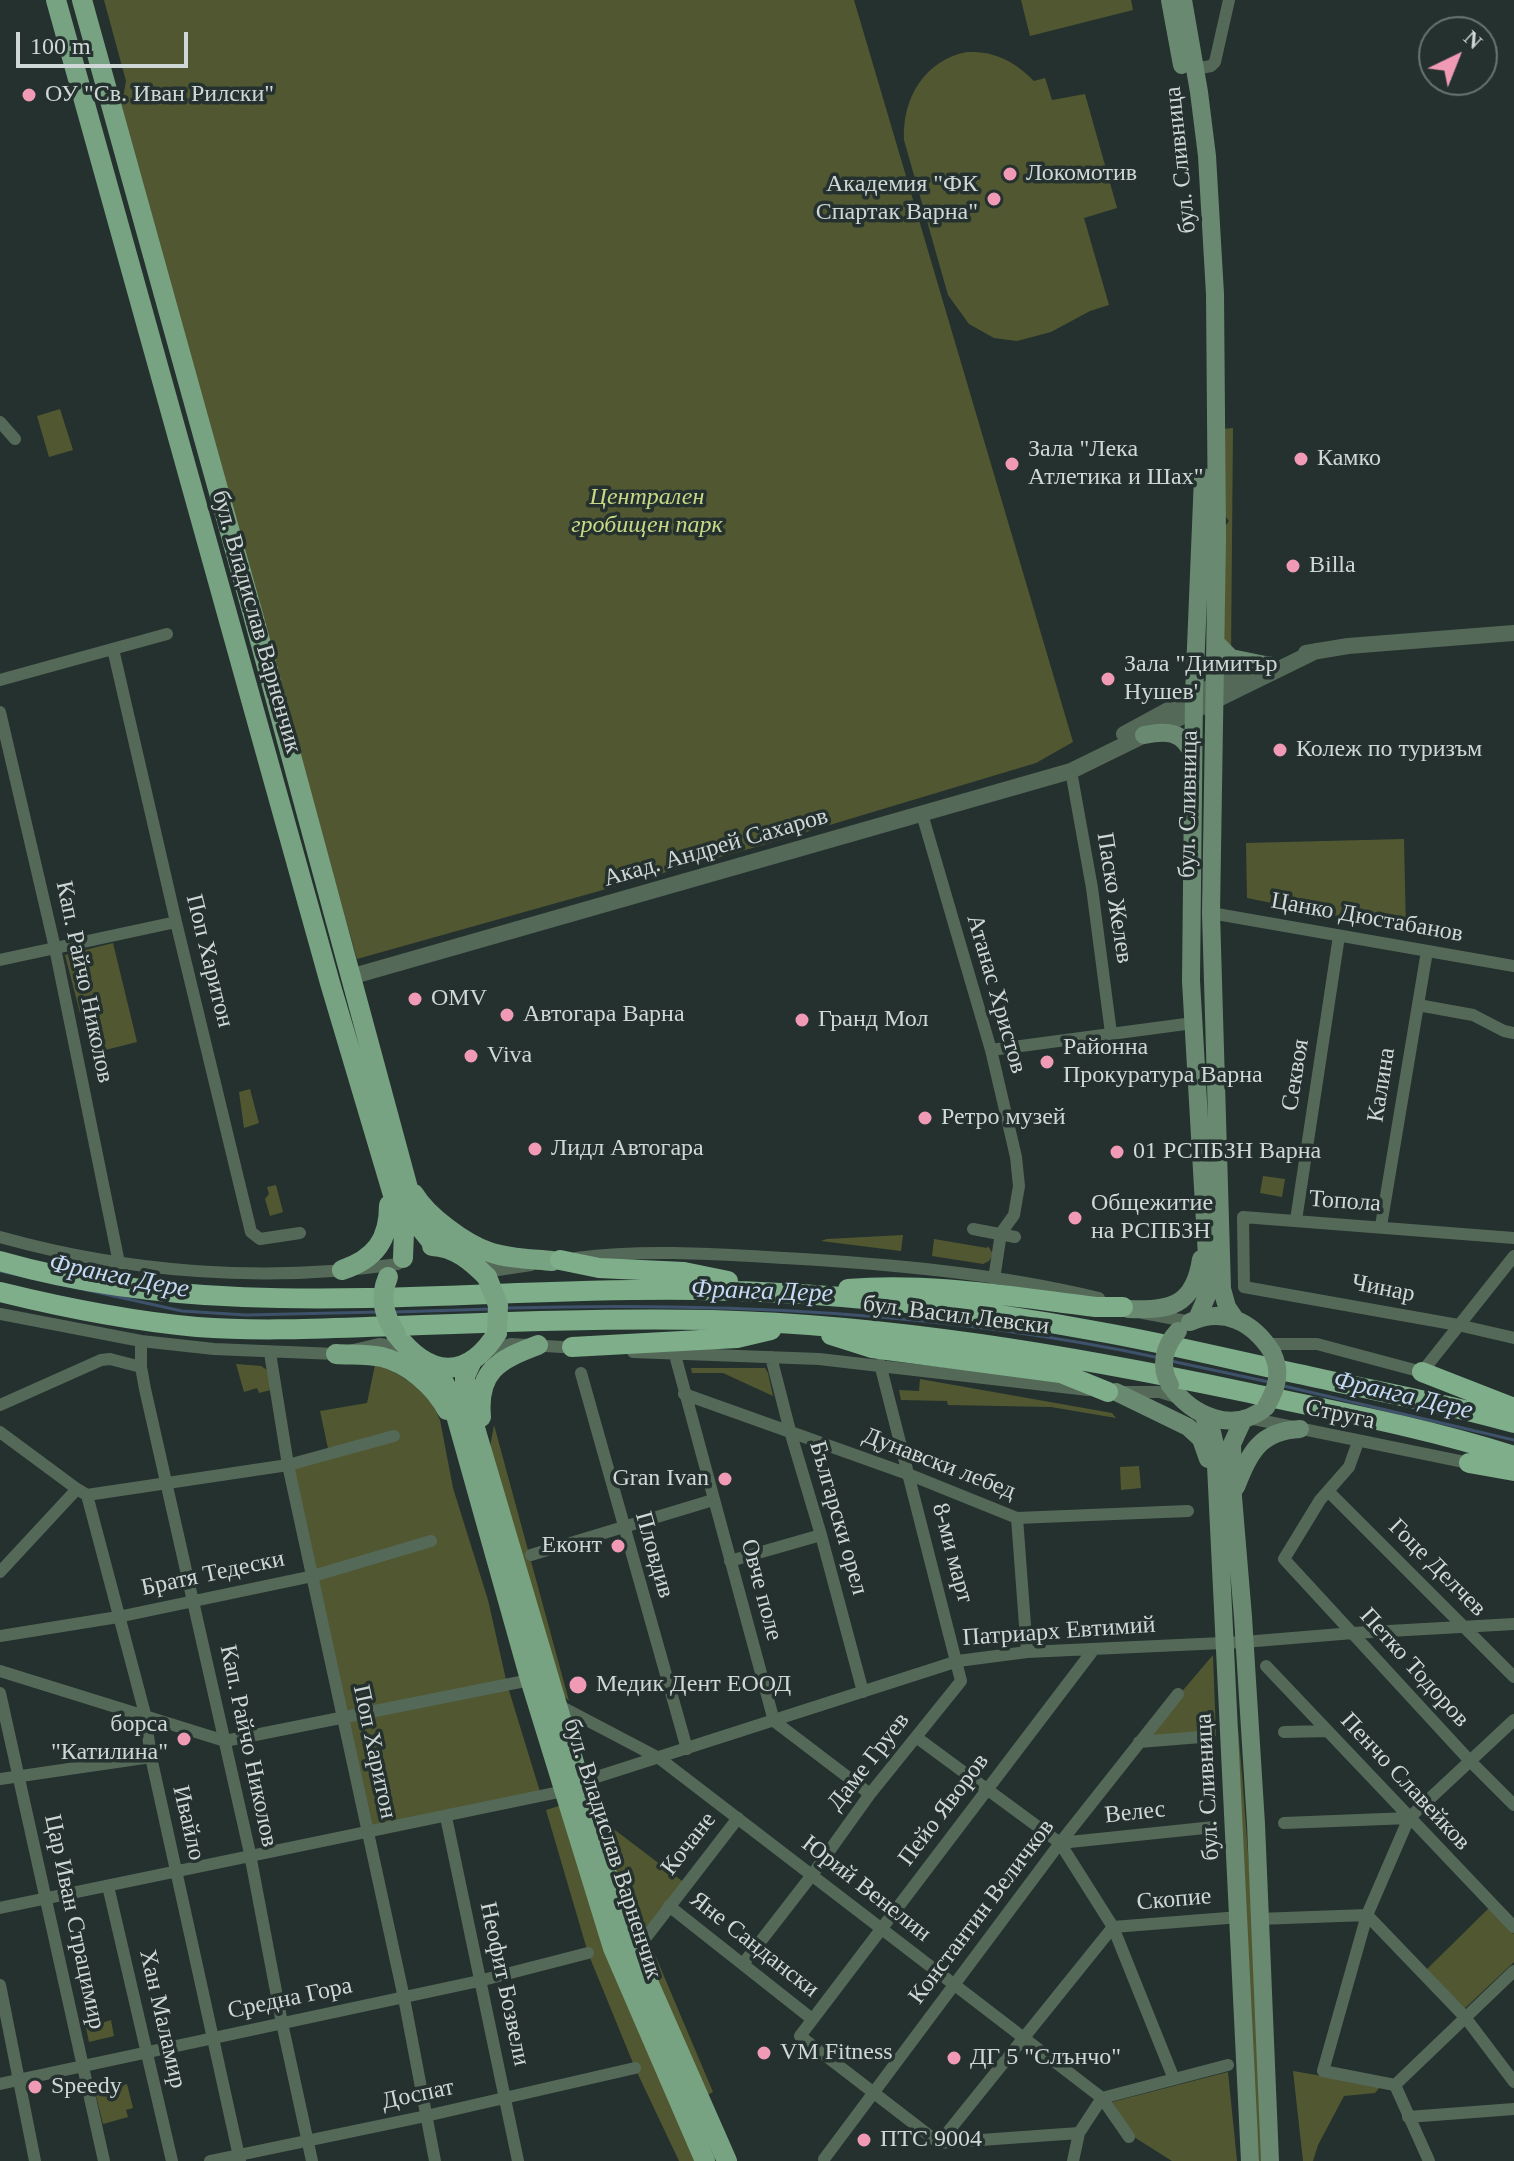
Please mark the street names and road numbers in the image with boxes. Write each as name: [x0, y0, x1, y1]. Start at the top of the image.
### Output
street label: бул. Сливница: [1159, 85, 1203, 235]
street label: бул. Владислав Варненчик: [205, 487, 307, 757]
street label: бул. Сливница: [1173, 730, 1205, 878]
street label: Акад. Андрей Сахаров: [601, 802, 831, 894]
street label: Паско Желев: [1089, 831, 1139, 965]
street label: Кап. Райчо Николов: [49, 879, 119, 1085]
street label: Цанко Дюстабанов: [1269, 887, 1465, 949]
street label: Поп Харитон: [179, 892, 239, 1030]
street label: Атанас Христов: [960, 911, 1032, 1077]
street label: Секвоя: [1276, 1037, 1316, 1113]
street label: Калина: [1362, 1046, 1402, 1124]
street label: Топола: [1308, 1185, 1382, 1219]
street label: Чинар: [1349, 1269, 1417, 1309]
street label: бул. Васил Левски: [861, 1290, 1051, 1342]
street label: Струга: [1302, 1394, 1378, 1436]
street label: Дунавски лебед: [859, 1422, 1019, 1506]
street label: Български орел: [802, 1438, 874, 1598]
street label: 8-ми март: [925, 1500, 979, 1606]
street label: Пловдив: [628, 1509, 680, 1601]
street label: Гоце Делчев: [1382, 1513, 1492, 1623]
street label: Овче поле: [734, 1536, 788, 1644]
street label: Братя Тедески: [139, 1545, 287, 1603]
street label: Петко Тодоров: [1353, 1602, 1475, 1734]
street label: Патриарх Евтимий: [962, 1611, 1156, 1653]
street label: Кап. Райчо Николов: [213, 1643, 283, 1849]
street label: Поп Харитон: [346, 1682, 402, 1822]
street label: Даме Груев: [822, 1707, 916, 1817]
street label: Пенчо Славейков: [1334, 1707, 1476, 1857]
street label: бул. Сливница: [1190, 1713, 1226, 1861]
street label: бул. Владислав Варненчик: [556, 1715, 668, 1983]
street label: Пейо Яворов: [892, 1748, 996, 1872]
street label: Ивайло: [165, 1783, 211, 1863]
street label: Велес: [1103, 1796, 1167, 1830]
street label: Кочане: [655, 1807, 723, 1881]
street label: Цар Иван Страцимир: [37, 1812, 111, 2032]
street label: Константин Величков: [903, 1814, 1061, 2010]
street label: Юрий Венелин: [796, 1830, 936, 1948]
street label: Скопие: [1135, 1882, 1213, 1918]
street label: Яне Сандански: [684, 1886, 824, 2004]
street label: Неофит Бозвели: [473, 1899, 535, 2069]
street label: Хан Маламир: [132, 1947, 192, 2091]
street label: Средна Гора: [225, 1972, 355, 2026]
street label: Доспат: [379, 2073, 457, 2117]

